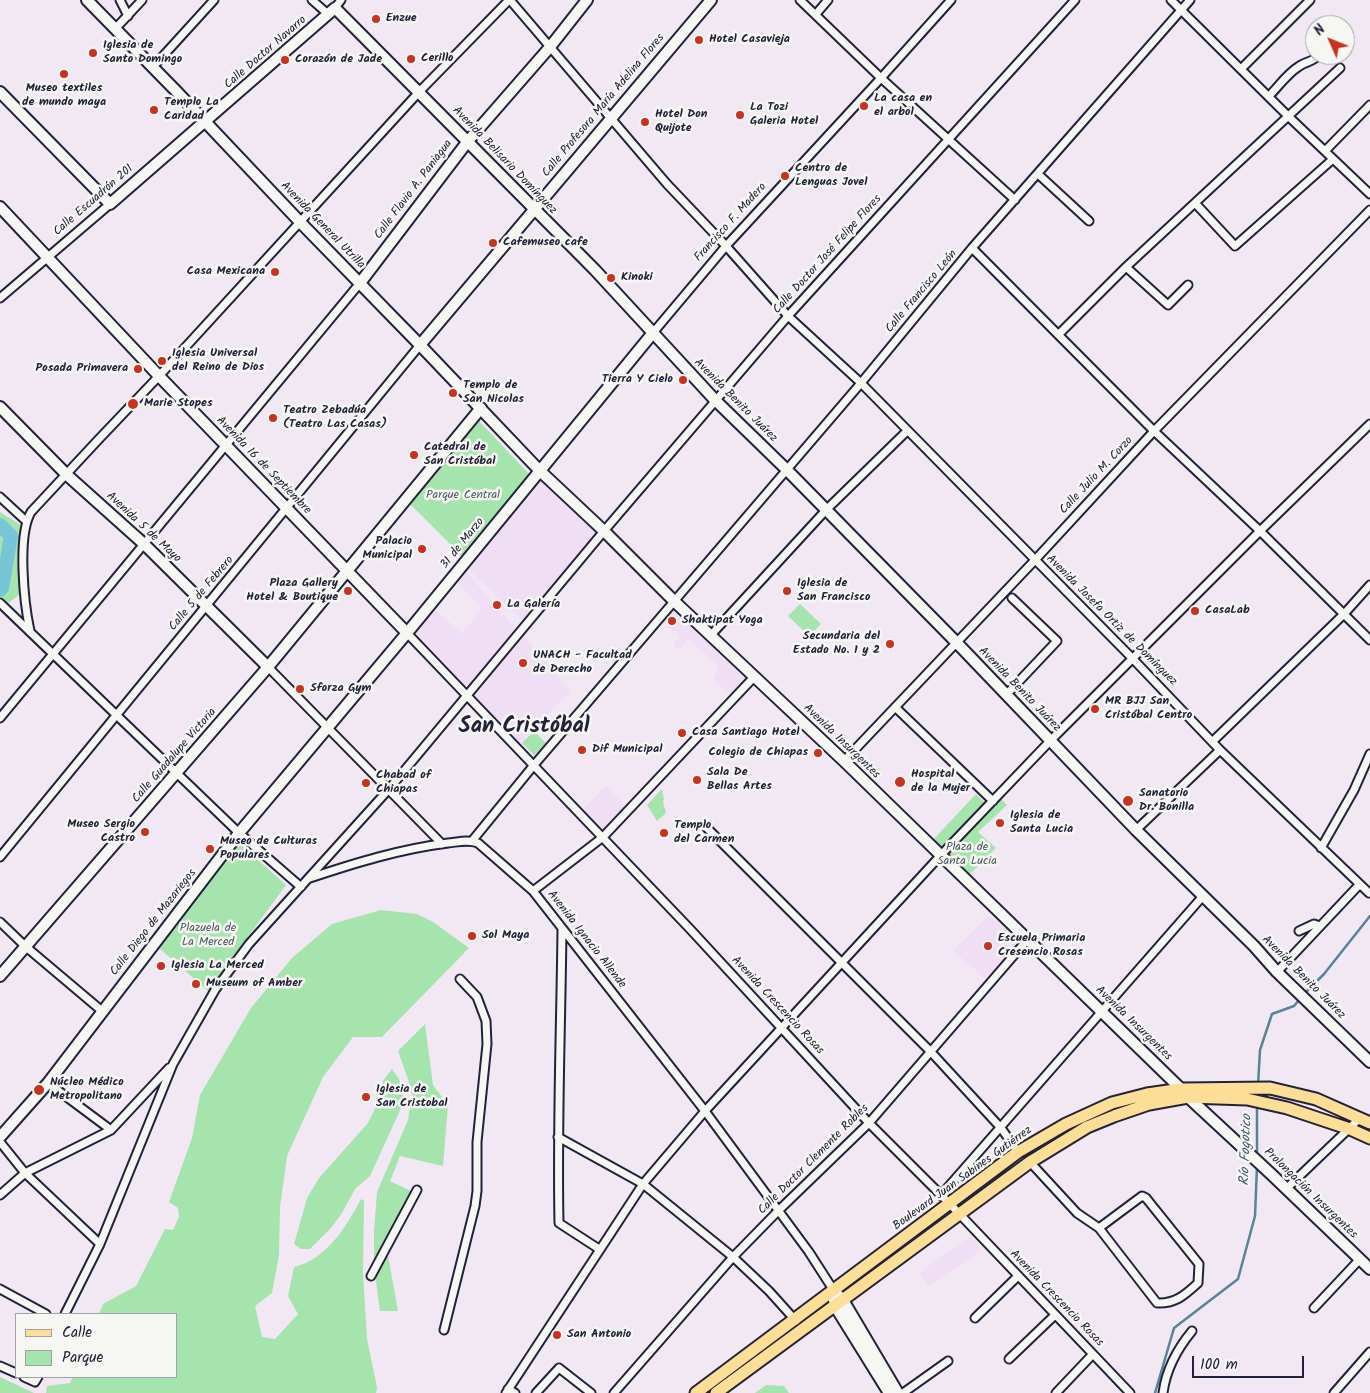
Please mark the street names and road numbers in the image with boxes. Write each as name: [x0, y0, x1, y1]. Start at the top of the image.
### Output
street label: Calle Doctor Navarro: [222, 13, 310, 93]
street label: Calle Profesora María Adelina Flores: [540, 31, 668, 181]
street label: Avenida Belisario Domínguez: [449, 104, 559, 218]
street label: Calle Flavio A. Paniagua: [372, 137, 456, 243]
street label: Calle Escuadrón 201: [51, 162, 137, 240]
street label: Avenida General Utrilla: [277, 179, 367, 273]
street label: Francisco F. Madero: [692, 181, 770, 265]
street label: Calle Doctor José Felipe Flores: [771, 193, 885, 317]
street label: Calle Francisco León: [883, 248, 961, 336]
street label: Avenida Benito Juárez: [690, 356, 780, 446]
street label: Avenida 16 de Septiembre: [212, 414, 314, 518]
street label: Calle Julio M. Corzo: [1057, 434, 1137, 518]
street label: Avenida 5 de Mayo: [103, 490, 183, 566]
street label: 31 de Marzo: [438, 516, 488, 572]
street label: Avenida Josefa Ortiz de Domínguez: [1043, 553, 1179, 689]
street label: Calle 5 de Febrero: [167, 554, 237, 634]
street label: Avenida Benito Juárez: [975, 645, 1063, 735]
street label: Avenida Insurgentes: [800, 702, 882, 782]
street label: Calle Guadalupe Victoria: [130, 706, 220, 806]
street label: Calle Diego de Mazariegos: [108, 867, 200, 979]
street label: Avenida Ignacio Allende: [543, 888, 629, 992]
street label: Avenida Benito Juárez: [1258, 933, 1348, 1023]
street label: Avenida Crescencio Rosas: [728, 954, 826, 1058]
street label: Avenida Insurgentes: [1092, 984, 1174, 1064]
street label: Calle Doctor Clemente Robles: [756, 1102, 872, 1218]
street label: Boulevard Juan Sabines Gutiérrez: [891, 1124, 1035, 1234]
street label: Prolongación Insurgentes: [1260, 1146, 1360, 1242]
street label: Avenida Crescencio Rosas: [1006, 1248, 1106, 1350]

